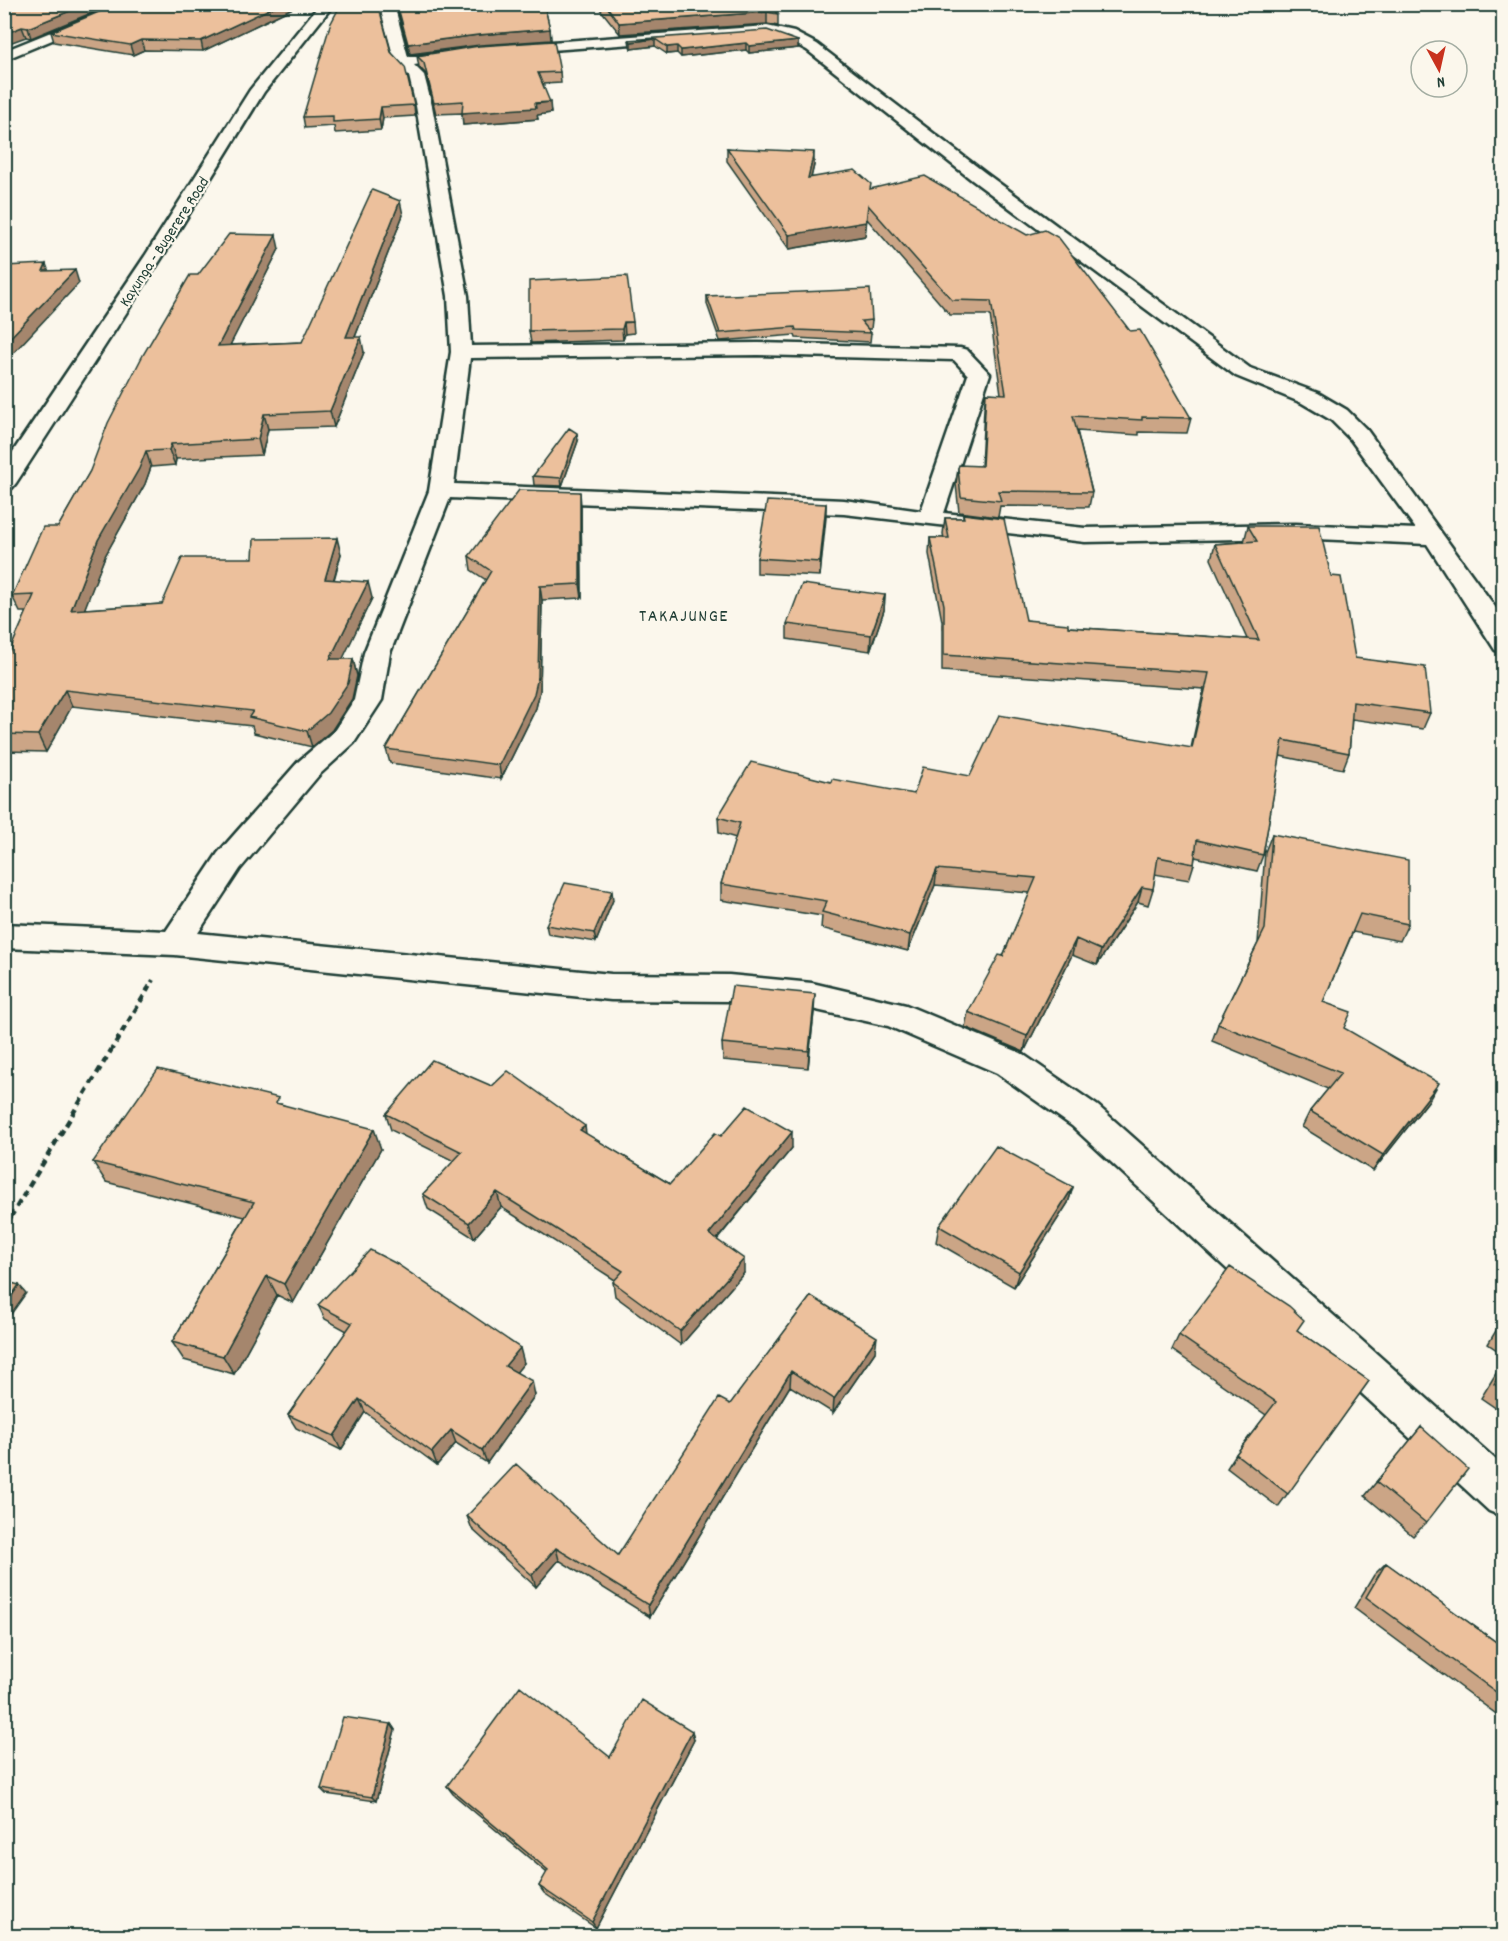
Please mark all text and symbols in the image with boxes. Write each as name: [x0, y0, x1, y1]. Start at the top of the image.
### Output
north arrow: [1409, 39, 1469, 99]
text: N: [1435, 69, 1446, 93]
street label: Kayunga - Bugerere Road: [114, 173, 216, 312]
district label: TAKAJUNGE: [639, 605, 729, 630]

